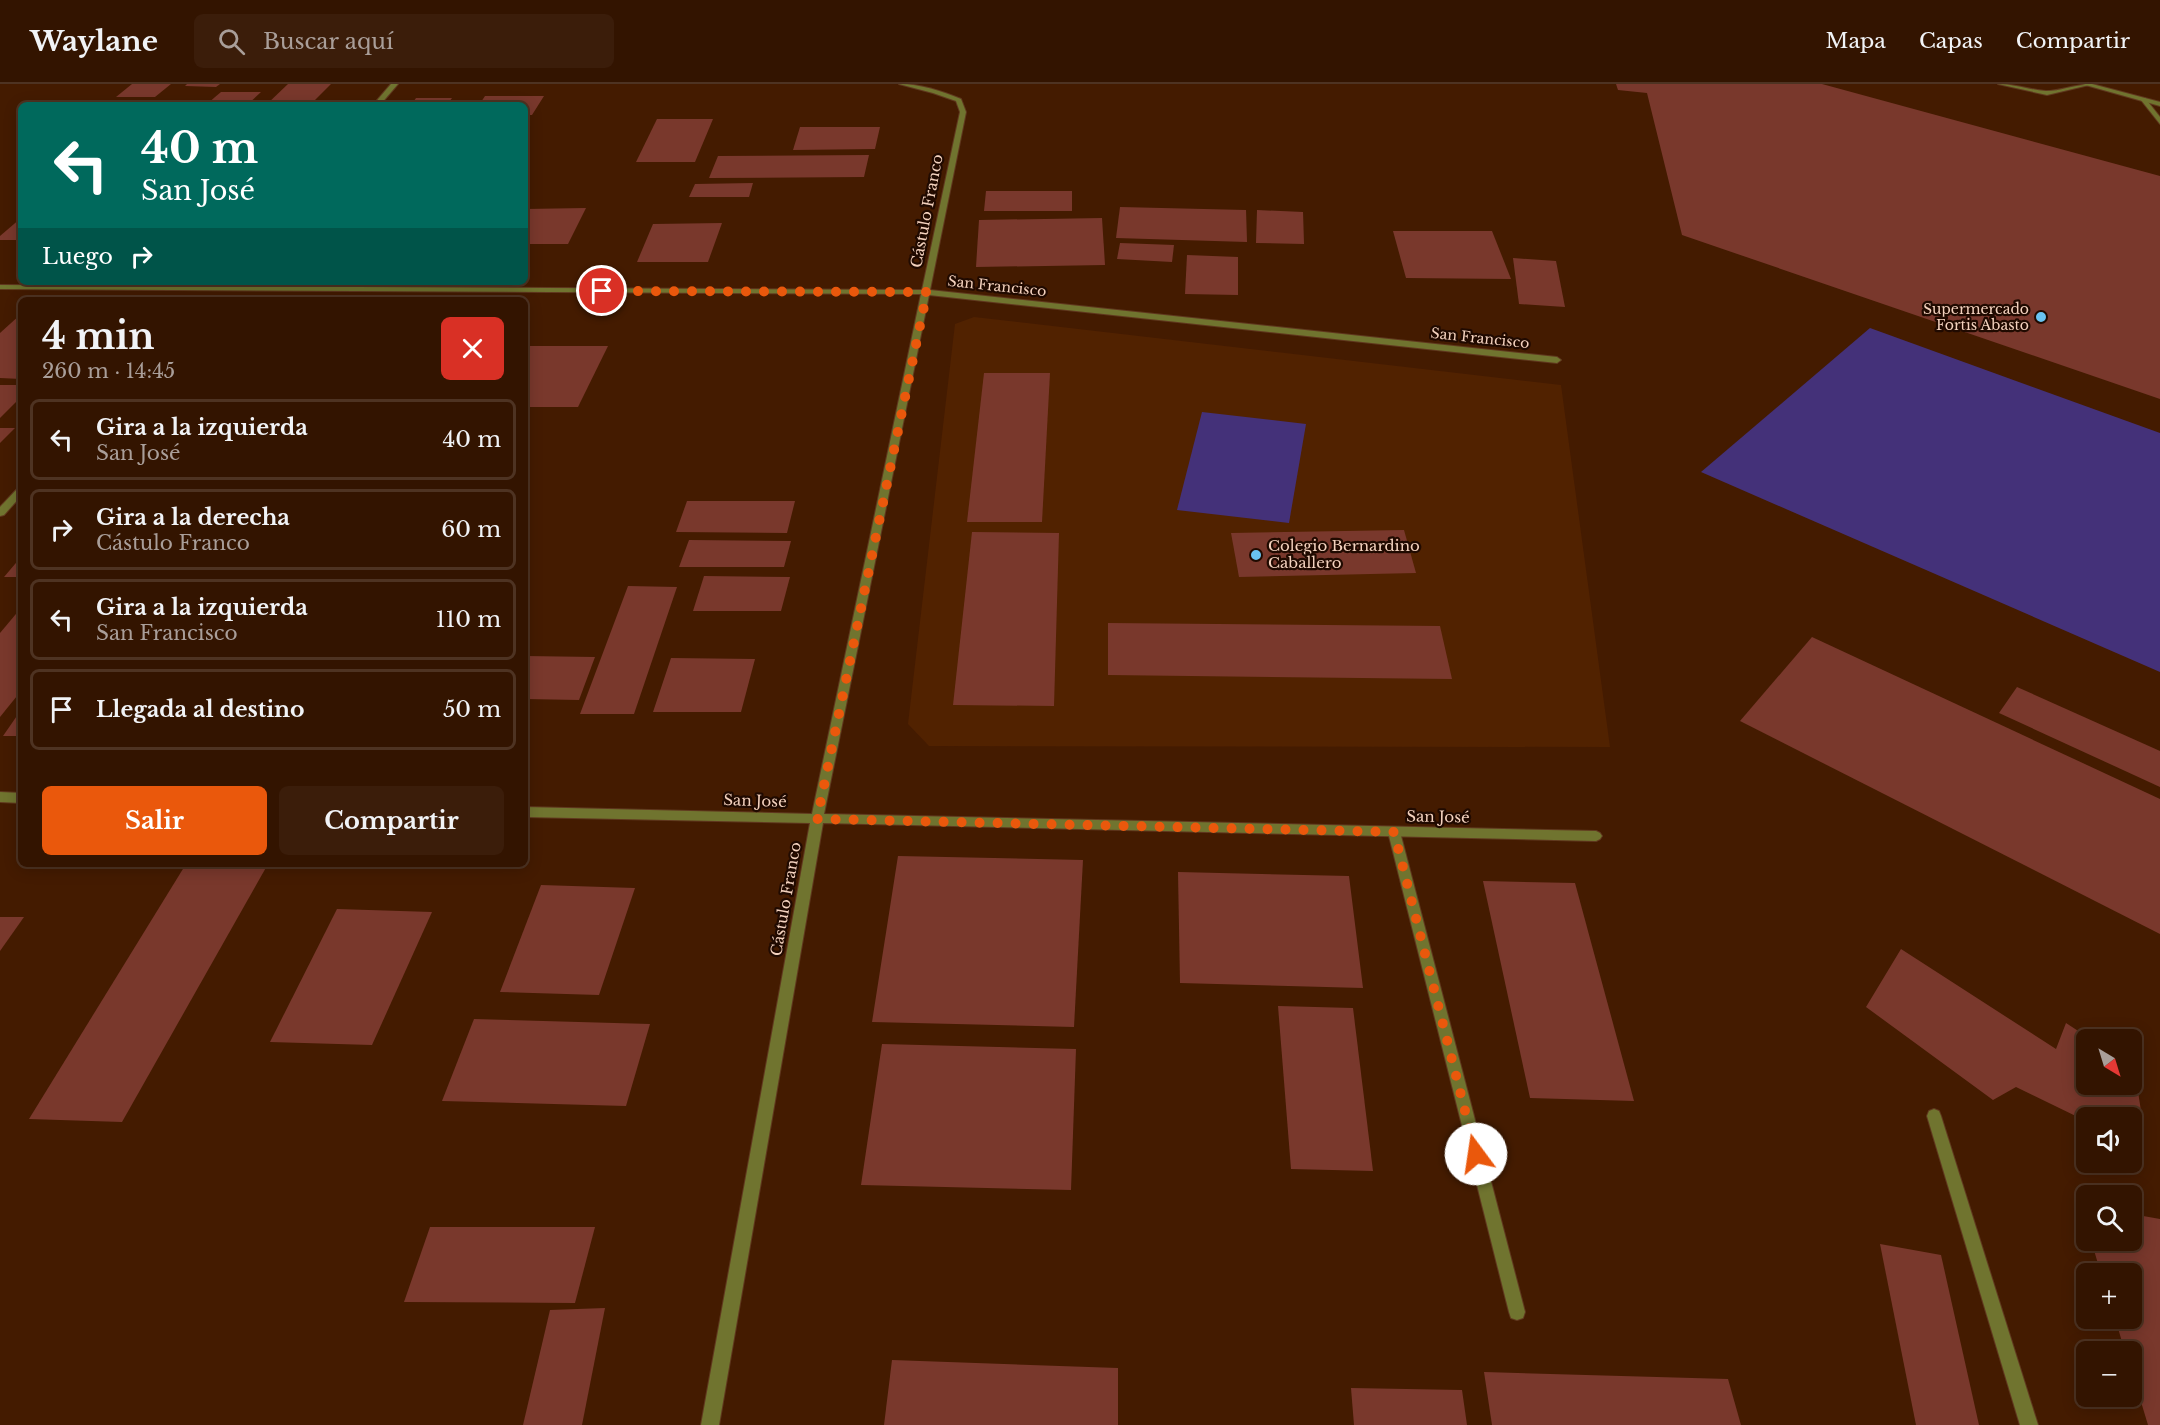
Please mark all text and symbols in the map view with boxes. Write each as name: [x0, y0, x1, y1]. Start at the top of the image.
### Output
search box: [194, 14, 614, 68]
text: Waylane: [30, 24, 158, 59]
icon: search: [215, 25, 248, 58]
text: Buscar aquí: [263, 28, 394, 55]
text: Mapa: [1826, 28, 1886, 54]
text: Capas: [1919, 28, 1983, 54]
text: Compartir: [2016, 28, 2130, 54]
text: 40 m: [141, 122, 258, 174]
icon: left: [42, 126, 120, 204]
street label: Cástulo Franco: [906, 152, 947, 269]
text: San José: [141, 174, 255, 207]
icon: right: [125, 240, 158, 273]
text: Luego: [42, 243, 113, 270]
pin: [576, 265, 627, 316]
street label: San Francisco: [947, 272, 1047, 300]
icon: arrive: [585, 274, 618, 307]
place label: Supermercado Fortis Abasto: [1923, 300, 2029, 334]
marker: Supermercado Fortis Abasto: [2034, 310, 2048, 324]
text: 4 min: [42, 314, 154, 359]
button: close: [441, 317, 504, 380]
street label: San Francisco: [1430, 324, 1530, 352]
text: 260 m · 14:45: [42, 359, 175, 383]
text: Gira a la izquierda: [96, 414, 308, 441]
icon: left: [45, 423, 78, 456]
text: 40 m: [443, 426, 501, 453]
text: San José: [96, 441, 180, 465]
text: Gira a la derecha: [96, 504, 290, 531]
icon: right: [45, 513, 78, 546]
text: 60 m: [441, 516, 501, 543]
text: Cástulo Franco: [96, 531, 250, 555]
place label: Colegio Bernardino Caballero: [1268, 536, 1420, 572]
marker: Colegio Bernardino Caballero: [1249, 548, 1263, 562]
text: Gira a la izquierda: [96, 594, 308, 621]
icon: left: [45, 603, 78, 636]
text: 110 m: [436, 606, 501, 633]
text: San Francisco: [96, 621, 238, 645]
icon: arrive: [45, 693, 78, 726]
text: Llegada al destino: [96, 696, 305, 723]
text: 50 m: [443, 696, 501, 723]
button: Salir: [42, 786, 267, 855]
button: Compartir: [279, 786, 504, 855]
street label: San José: [723, 790, 787, 811]
street label: San José: [1406, 806, 1470, 827]
street label: Cástulo Franco: [766, 840, 805, 957]
north arrow: [2076, 1029, 2142, 1095]
map controls: [2076, 1029, 2142, 1407]
button: sound: [2076, 1107, 2142, 1173]
position arrow: [1444, 1122, 1508, 1186]
button: search: [2076, 1185, 2142, 1251]
button: +: [2076, 1263, 2142, 1329]
button: −: [2076, 1341, 2142, 1407]

